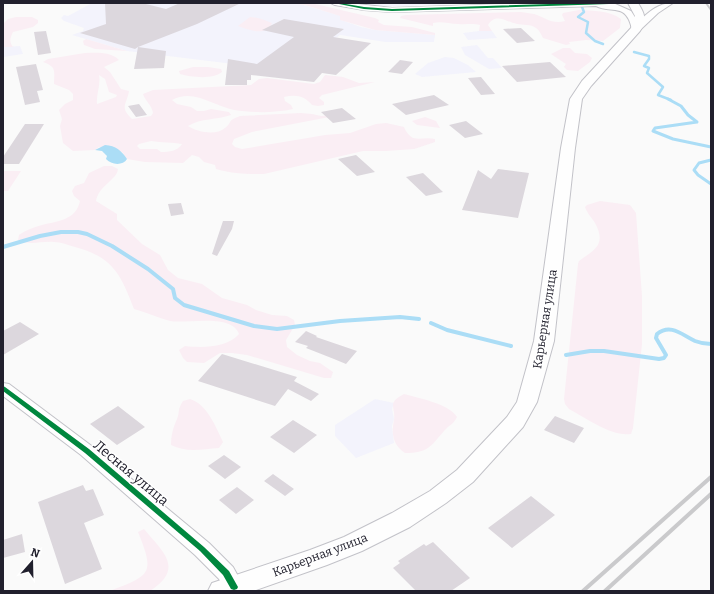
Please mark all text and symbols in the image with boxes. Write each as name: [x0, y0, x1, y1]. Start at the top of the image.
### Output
street label: Карьерная улица: [530, 268, 560, 370]
street label: Лесная улица: [90, 437, 172, 510]
street label: Карьерная улица: [271, 530, 370, 580]
north arrow: [12, 542, 52, 582]
text: N: [29, 546, 42, 561]

